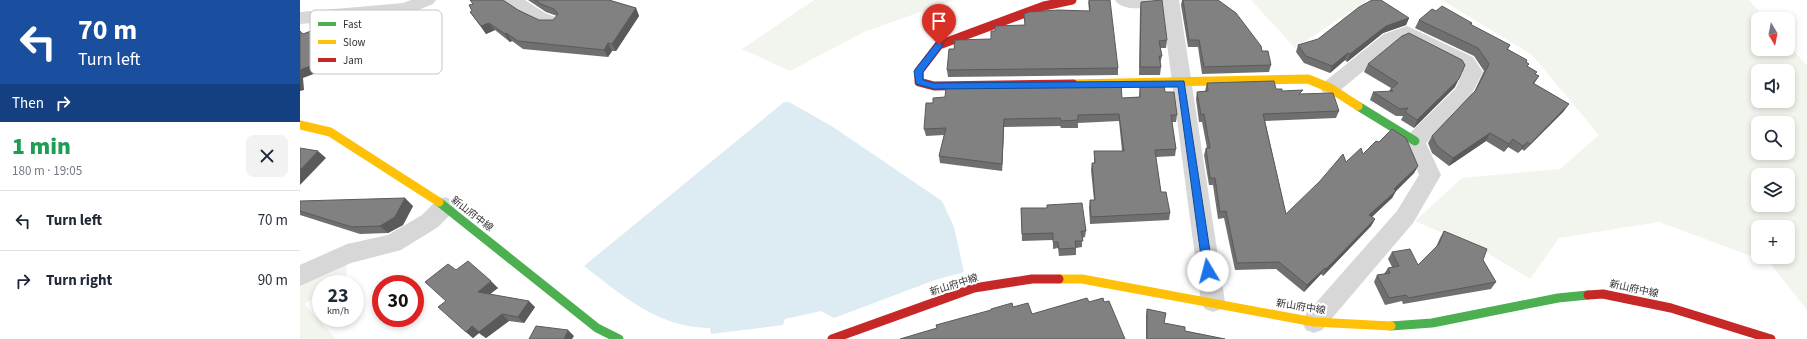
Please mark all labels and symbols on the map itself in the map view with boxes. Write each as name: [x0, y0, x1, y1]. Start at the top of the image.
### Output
pin: [922, 4, 956, 45]
legend: [310, 10, 442, 74]
north arrow: [1751, 12, 1795, 56]
text: Fast: [343, 17, 362, 32]
text: Slow: [343, 35, 366, 50]
text: Jam: [343, 53, 363, 68]
street label: 新山府中線: [448, 193, 496, 235]
position arrow: [1187, 250, 1229, 292]
street label: 新山府中線: [928, 271, 980, 299]
speed limit sign: 30: [372, 275, 424, 327]
street label: 新山府中線: [1608, 277, 1660, 301]
street label: 新山府中線: [1275, 296, 1327, 318]

